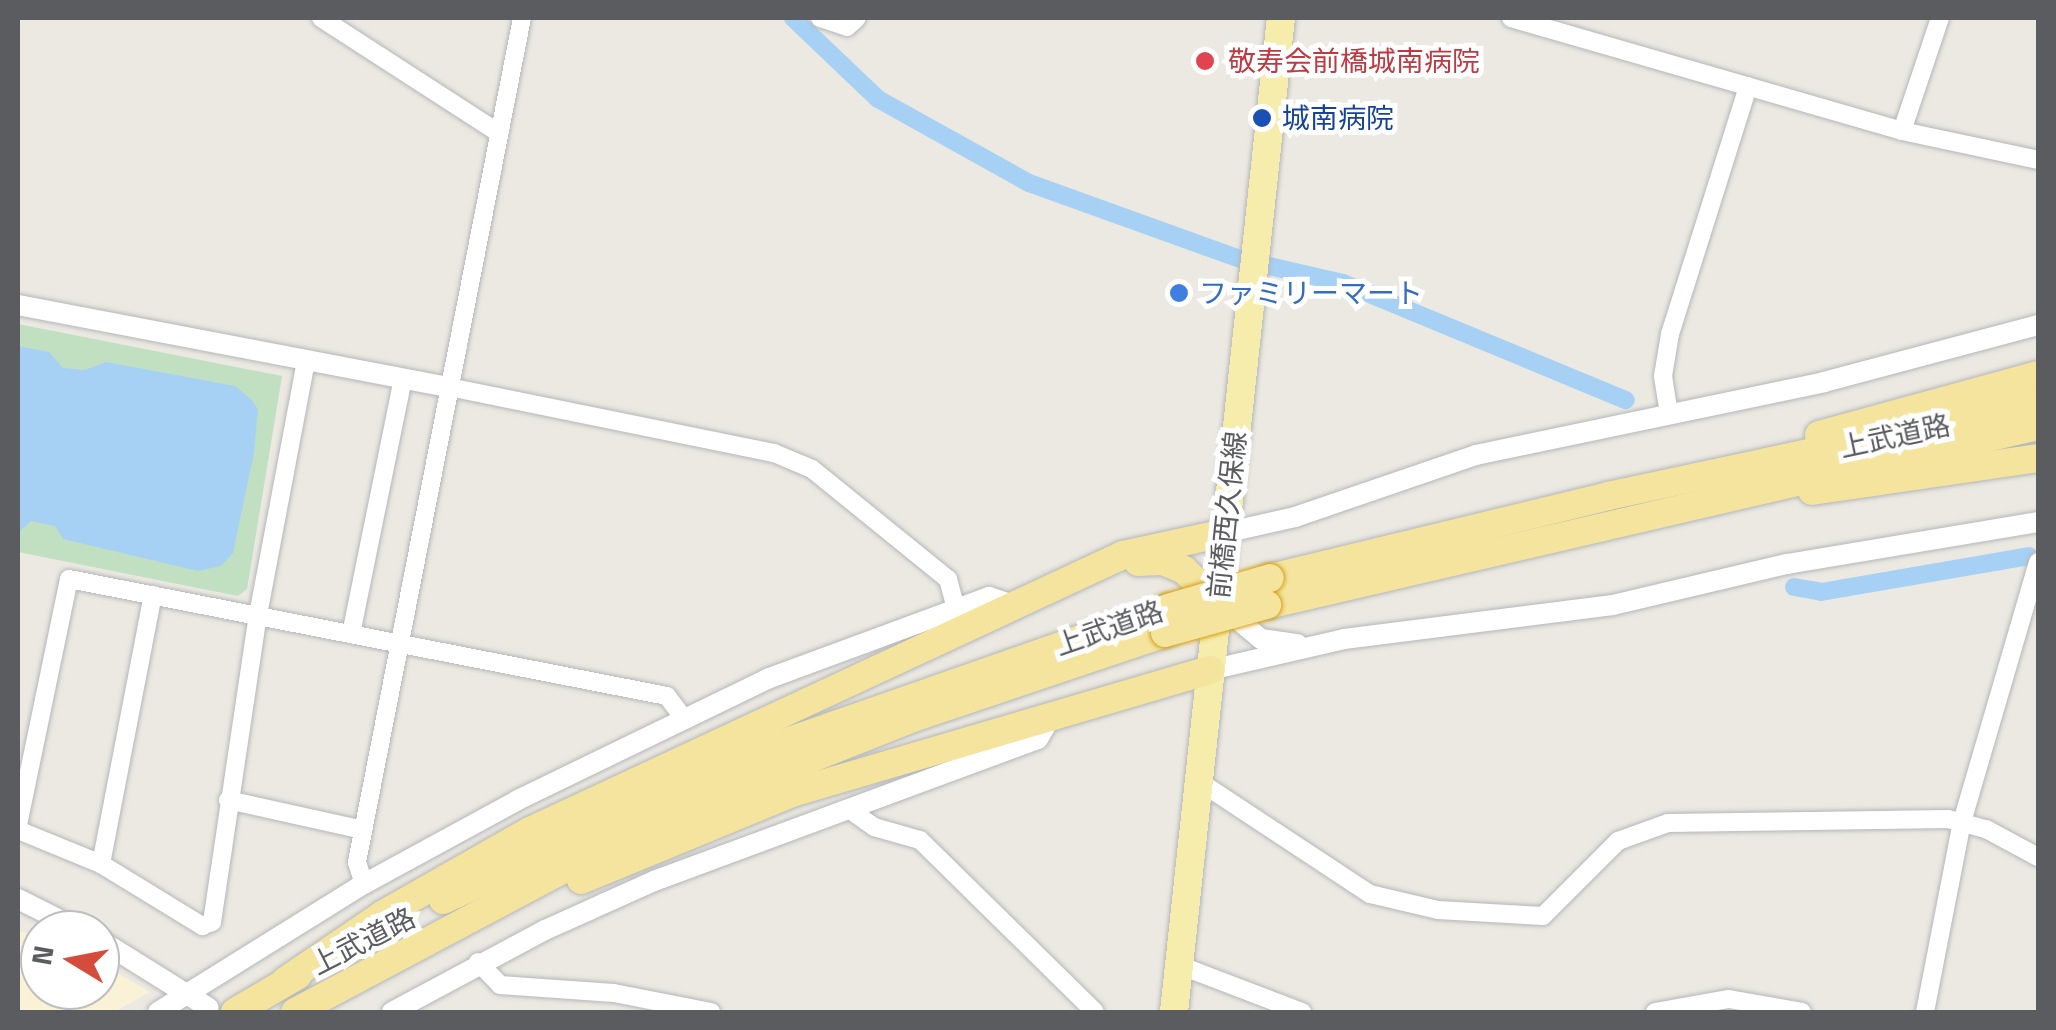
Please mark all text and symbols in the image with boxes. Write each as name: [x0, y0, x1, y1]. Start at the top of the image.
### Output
place label: 敬寿会前橋城南病院: [1228, 44, 1480, 78]
marker: 敬寿会前橋城南病院: [1192, 48, 1218, 74]
place label: 城南病院: [1282, 101, 1394, 135]
marker: 城南病院: [1251, 107, 1273, 129]
place label: ファミリーマート: [1199, 276, 1423, 310]
marker: ファミリーマート: [1168, 282, 1190, 304]
street label: 上武道路: [1837, 408, 1953, 464]
street label: 前橋西久保線: [1202, 430, 1252, 600]
street label: 上武道路: [1051, 594, 1167, 662]
street label: 上武道路: [305, 901, 421, 981]
north arrow: [20, 910, 120, 1010]
text: N: [19, 942, 65, 968]

